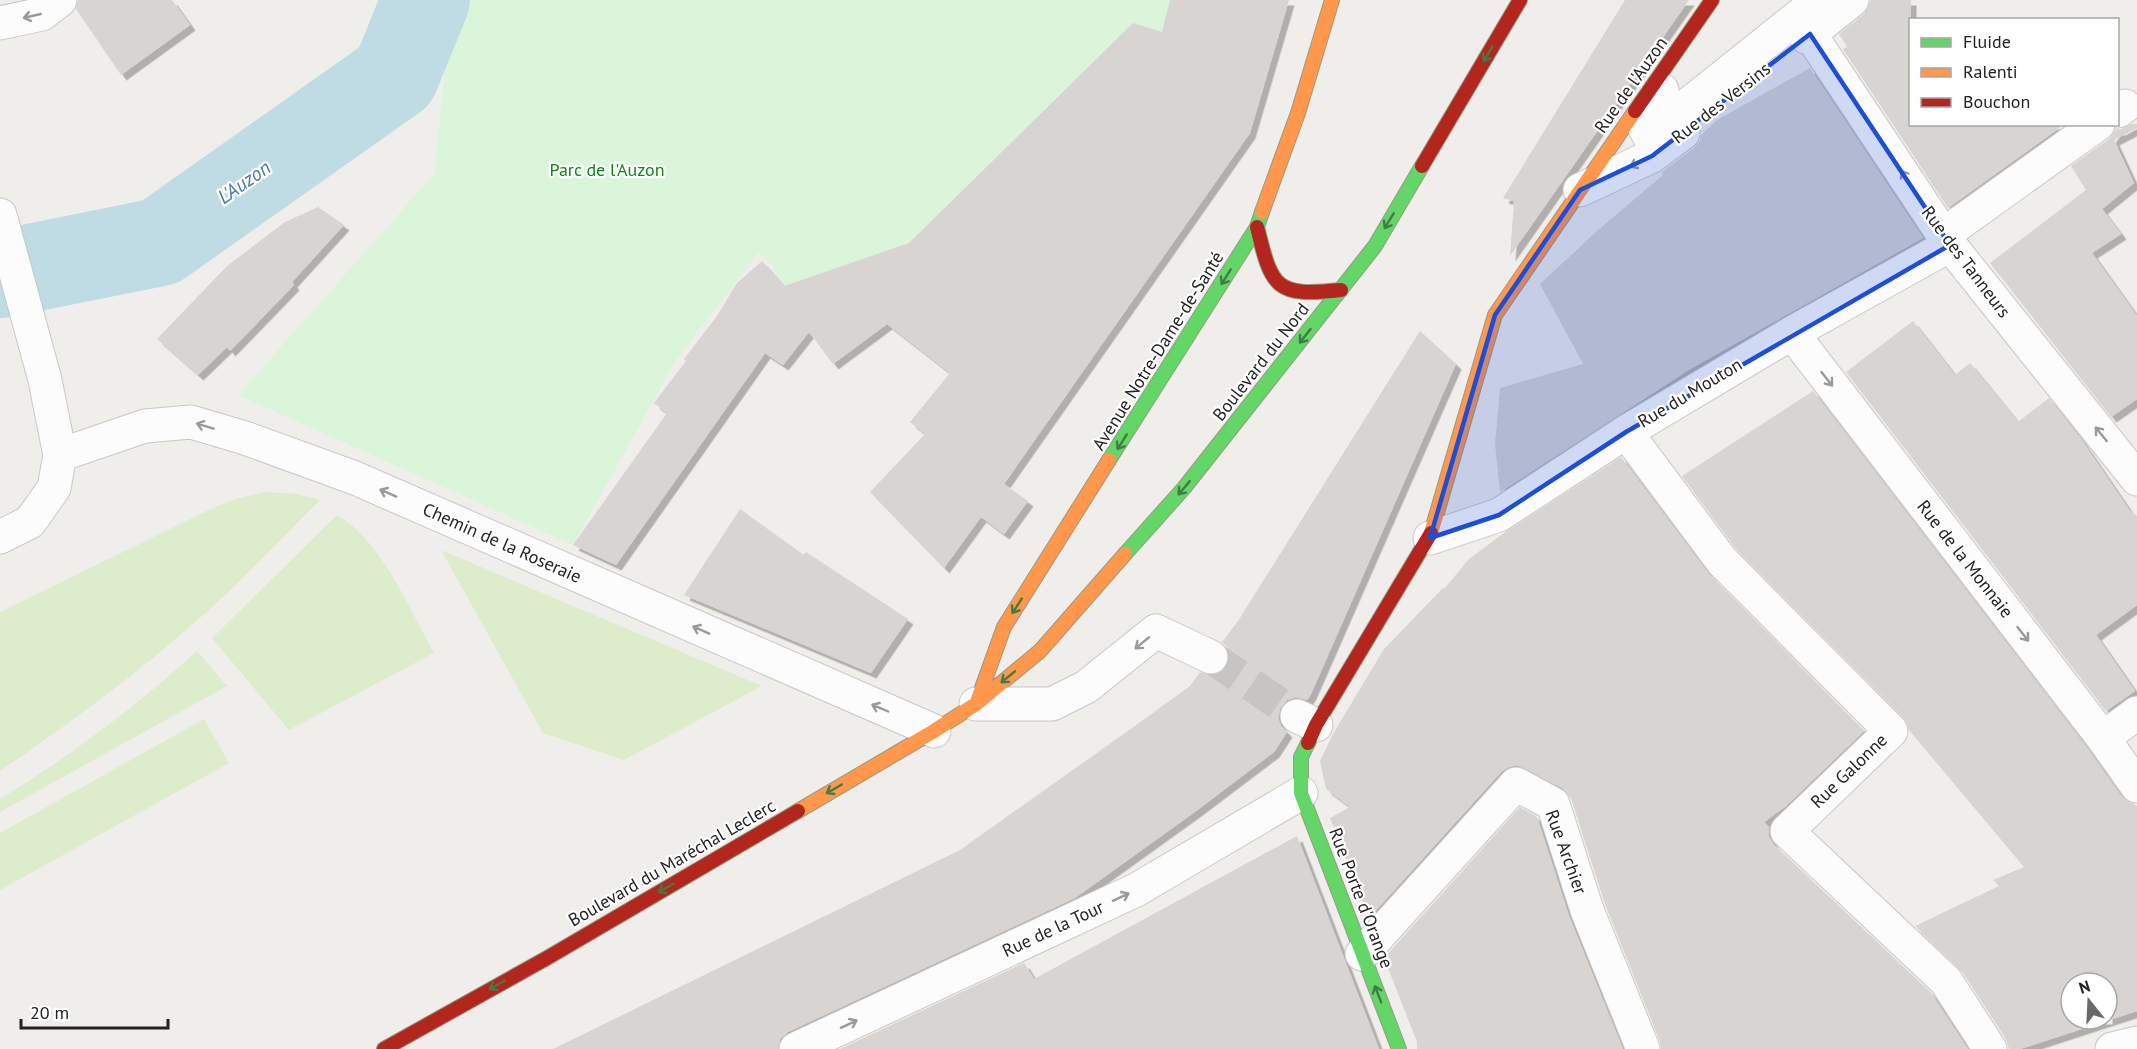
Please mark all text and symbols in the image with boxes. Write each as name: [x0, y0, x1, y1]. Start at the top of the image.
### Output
one-way arrow: [23, 10, 42, 22]
legend: [1909, 18, 2119, 126]
text: Fluide: [1963, 30, 2011, 53]
street label: Rue de l'Auzon: [1589, 32, 1672, 137]
one-way arrow: [1482, 45, 1494, 62]
street label: Rue des Versins: [1667, 57, 1775, 148]
text: Ralenti: [1963, 60, 2018, 83]
text: Bouchon: [1963, 90, 2030, 113]
water label: L'Auzon: [212, 154, 276, 210]
one-way arrow: [1630, 157, 1648, 169]
park label: Parc de l'Auzon: [549, 158, 665, 181]
one-way arrow: [1900, 171, 1912, 187]
street label: Rue des Tanneurs: [1917, 201, 2016, 322]
one-way arrow: [1382, 212, 1394, 229]
street label: Avenue Notre-Dame-de-Santé: [1087, 247, 1228, 454]
one-way arrow: [1219, 268, 1231, 285]
street label: Boulevard du Nord: [1207, 298, 1314, 425]
one-way arrow: [1299, 327, 1312, 343]
street label: Rue du Mouton: [1634, 352, 1746, 433]
one-way arrow: [1821, 371, 1834, 387]
one-way arrow: [196, 420, 215, 431]
one-way arrow: [2094, 426, 2107, 442]
one-way arrow: [1115, 433, 1127, 450]
one-way arrow: [1177, 480, 1190, 496]
one-way arrow: [379, 487, 397, 498]
street label: Rue de la Monnaie: [1912, 495, 2019, 622]
street label: Chemin de la Roseraie: [419, 497, 585, 588]
one-way arrow: [1011, 597, 1023, 614]
one-way arrow: [693, 624, 711, 636]
one-way arrow: [2016, 626, 2029, 642]
one-way arrow: [1134, 636, 1150, 649]
one-way arrow: [1001, 670, 1017, 683]
one-way arrow: [872, 702, 890, 713]
street label: Rue Galonne: [1805, 728, 1892, 813]
one-way arrow: [826, 784, 843, 796]
street label: Boulevard du Maréchal Leclerc: [564, 794, 779, 931]
street label: Rue Archier: [1541, 806, 1592, 897]
street label: Rue Porte d'Orange: [1324, 824, 1399, 971]
one-way arrow: [658, 882, 675, 894]
one-way arrow: [1111, 891, 1129, 903]
street label: Rue de la Tour: [998, 895, 1107, 962]
north arrow: [2059, 971, 2119, 1031]
text: N: [2076, 976, 2092, 998]
one-way arrow: [489, 979, 506, 991]
one-way arrow: [1372, 986, 1383, 1004]
scale bar: [21, 992, 168, 1030]
text: 20 m: [30, 1001, 69, 1024]
one-way arrow: [840, 1018, 858, 1030]

